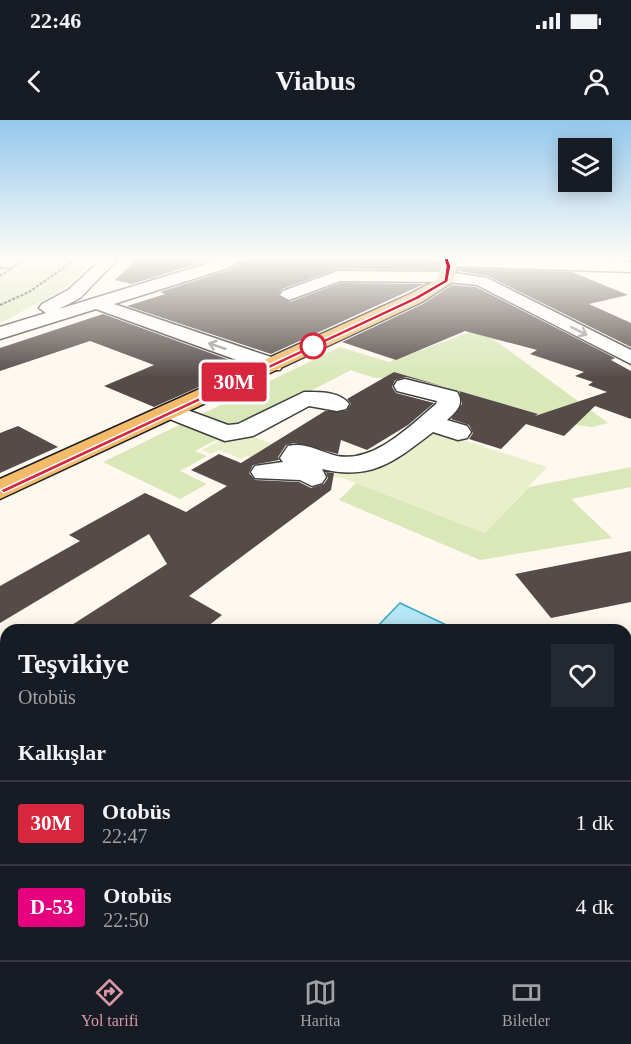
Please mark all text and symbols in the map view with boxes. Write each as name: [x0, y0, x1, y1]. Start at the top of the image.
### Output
text: 22:46: [30, 8, 81, 33]
icon: back: [18, 65, 51, 98]
icon: person: [580, 65, 613, 98]
text: Viabus: [275, 66, 356, 96]
map controls: [558, 138, 612, 192]
button: layers: [558, 138, 612, 192]
one-way arrow: [569, 325, 587, 337]
unlabelled marker: [300, 333, 326, 359]
one-way arrow: [208, 339, 227, 350]
line badge: 30M: [200, 362, 268, 402]
text: 30M: [214, 370, 254, 394]
button: heart: [551, 644, 614, 707]
text: Teşvikiye: [18, 648, 129, 679]
text: Otobüs: [18, 686, 76, 708]
text: Kalkışlar: [18, 740, 106, 765]
text: Otobüs: [102, 799, 170, 824]
text: 1 dk: [576, 810, 614, 835]
text: 30M: [31, 811, 71, 835]
text: 22:47: [102, 825, 148, 847]
text: Otobüs: [103, 883, 172, 908]
text: 4 dk: [576, 894, 614, 919]
text: D-53: [30, 895, 73, 919]
text: 22:50: [103, 909, 149, 931]
tab: Yol tarifi: [81, 976, 138, 1030]
tab: Harita: [300, 976, 340, 1030]
tab: Biletler: [502, 976, 550, 1030]

